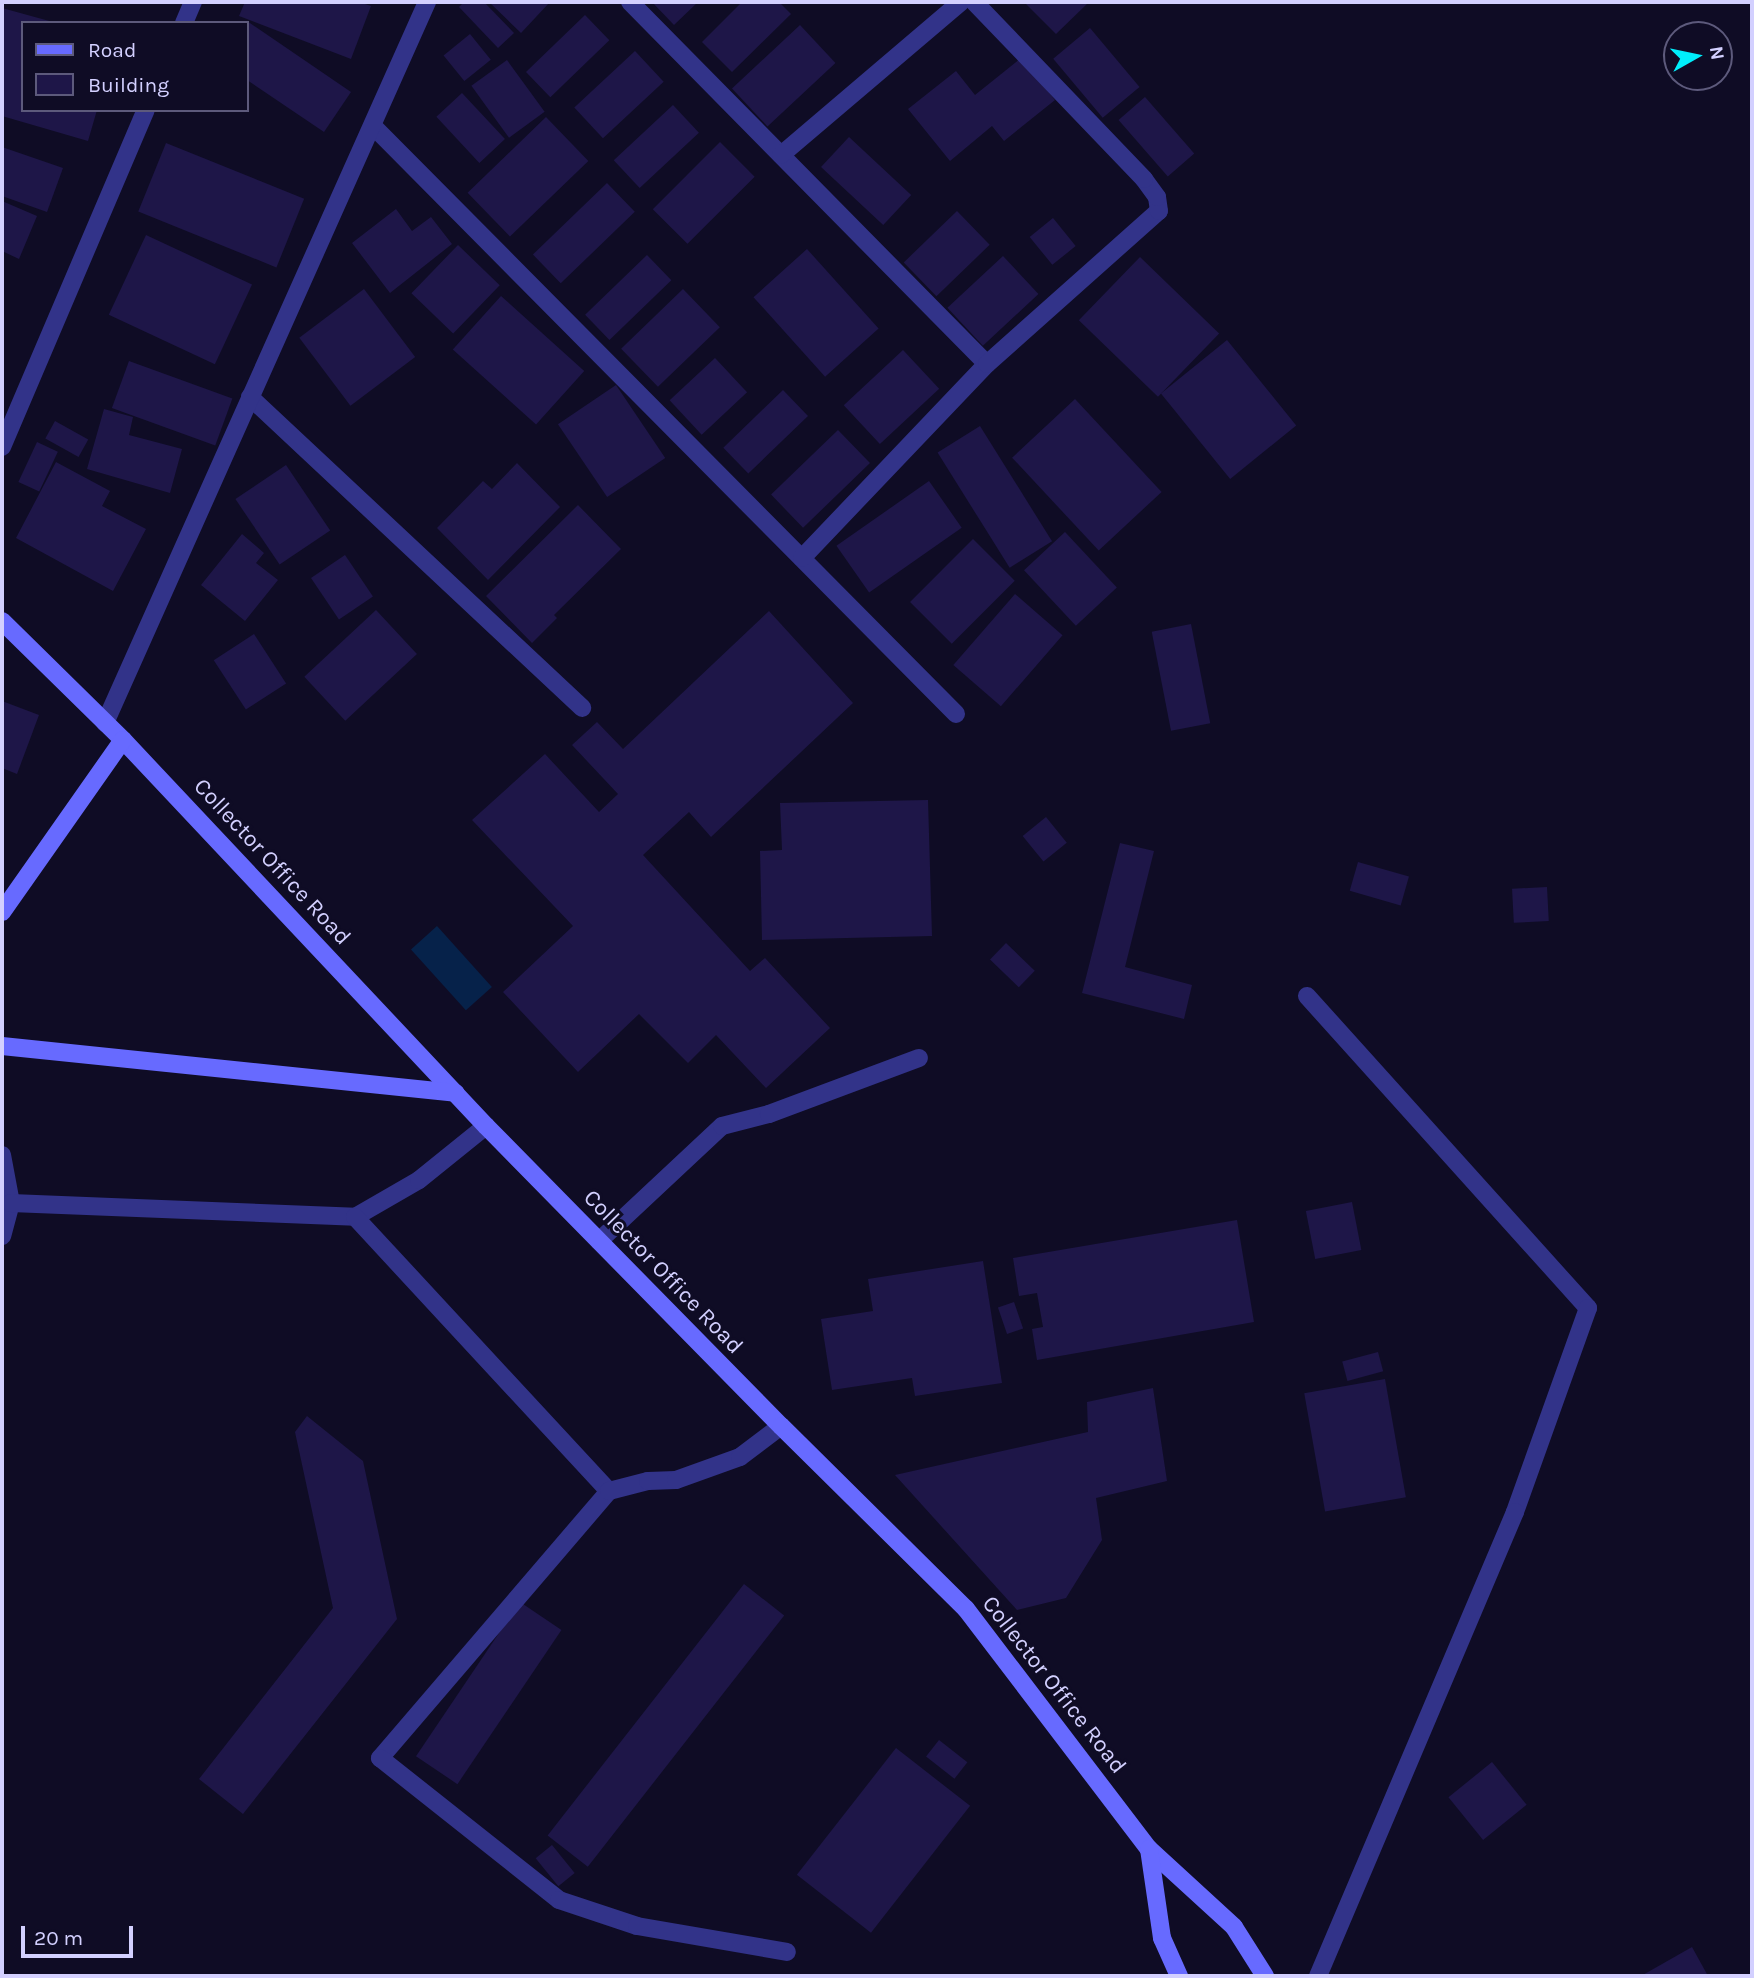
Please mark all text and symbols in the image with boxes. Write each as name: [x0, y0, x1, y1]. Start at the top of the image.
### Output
legend: [21, 21, 248, 112]
north arrow: [1663, 21, 1733, 91]
text: Road: [88, 38, 136, 62]
text: N: [1705, 45, 1729, 61]
text: Building: [88, 73, 169, 97]
street label: Collector Office Road: [188, 773, 356, 951]
street label: Collector Office Road: [577, 1184, 749, 1360]
street label: Collector Office Road: [976, 1591, 1132, 1779]
scale bar: [24, 1912, 136, 1956]
text: 20 m: [34, 1926, 83, 1950]

